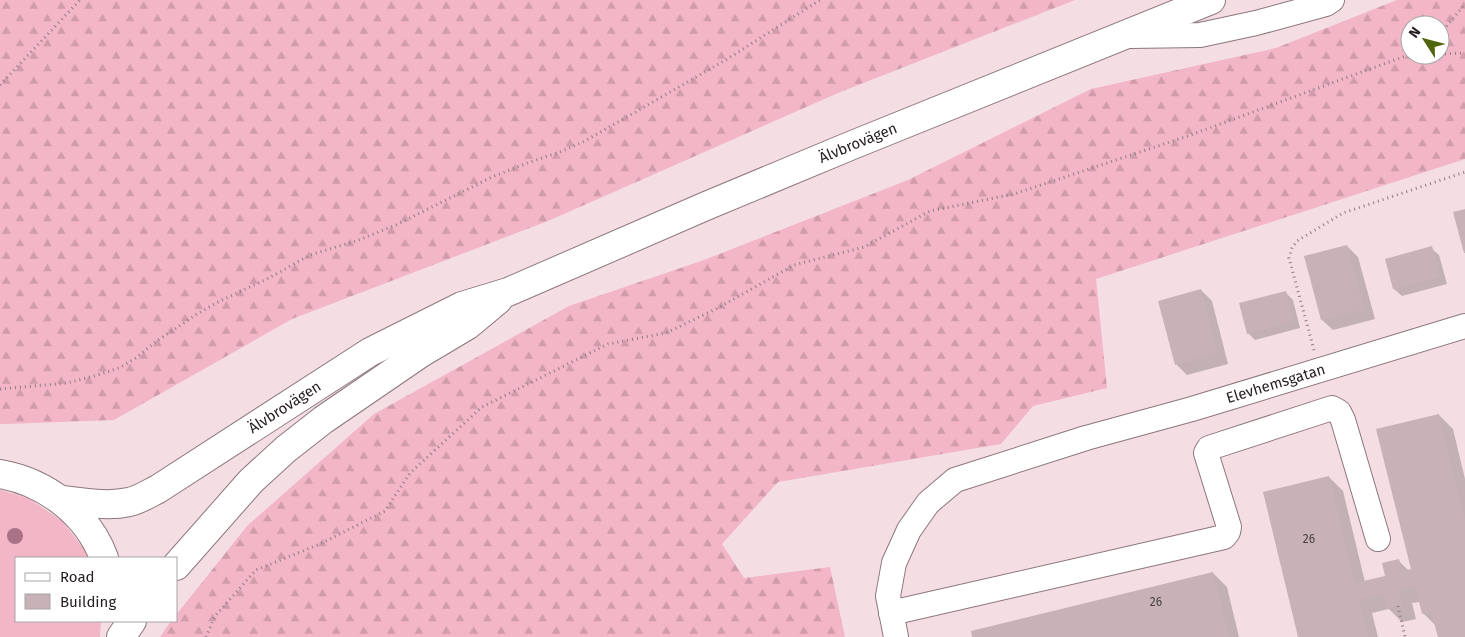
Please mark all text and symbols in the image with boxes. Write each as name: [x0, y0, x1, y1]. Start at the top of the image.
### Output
north arrow: [1400, 15, 1450, 65]
text: N: [1405, 24, 1424, 41]
street label: Älvbrovägen: [816, 119, 900, 167]
street label: Elevhemsgatan: [1224, 360, 1327, 407]
street label: Älvbrovägen: [245, 377, 324, 437]
house number: 26: [1303, 532, 1315, 546]
legend: [15, 557, 178, 622]
text: Road: [60, 568, 95, 586]
text: Building: [60, 593, 116, 611]
house number: 26: [1150, 595, 1162, 609]

